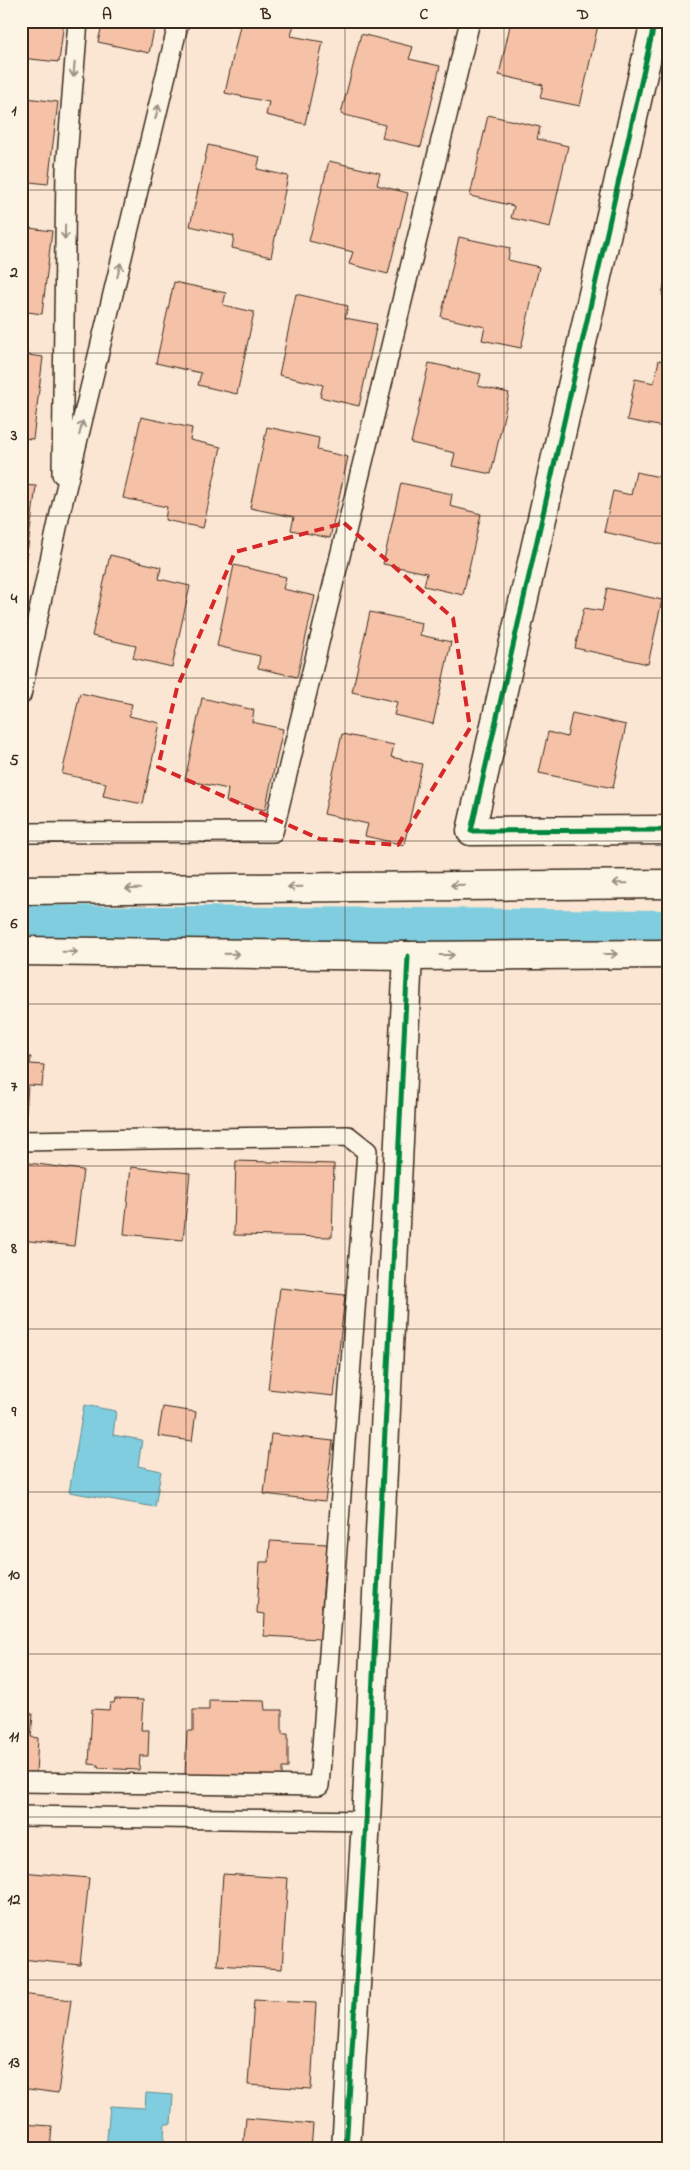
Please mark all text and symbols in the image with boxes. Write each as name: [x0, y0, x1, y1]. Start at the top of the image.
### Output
text: A: [102, 3, 112, 27]
text: B: [260, 3, 272, 27]
text: C: [420, 3, 429, 27]
text: D: [576, 3, 589, 27]
one-way arrow: [70, 62, 79, 78]
text: 1: [11, 99, 17, 123]
one-way arrow: [153, 104, 162, 120]
one-way arrow: [60, 224, 70, 240]
text: 2: [9, 261, 18, 285]
one-way arrow: [115, 262, 124, 278]
one-way arrow: [77, 420, 86, 436]
text: 3: [10, 424, 18, 448]
text: 4: [10, 587, 18, 611]
text: 5: [9, 749, 19, 773]
one-way arrow: [612, 878, 628, 888]
one-way arrow: [450, 880, 466, 890]
one-way arrow: [287, 882, 304, 892]
one-way arrow: [125, 884, 141, 894]
text: 6: [9, 912, 18, 936]
one-way arrow: [62, 947, 78, 957]
one-way arrow: [224, 949, 240, 958]
one-way arrow: [602, 949, 618, 959]
one-way arrow: [439, 950, 455, 960]
text: 7: [11, 1075, 18, 1099]
text: 8: [10, 1237, 17, 1261]
text: 9: [11, 1400, 17, 1424]
text: 10: [8, 1563, 20, 1587]
text: 11: [9, 1725, 20, 1749]
text: 12: [7, 1888, 21, 1912]
text: 13: [8, 2051, 20, 2075]

